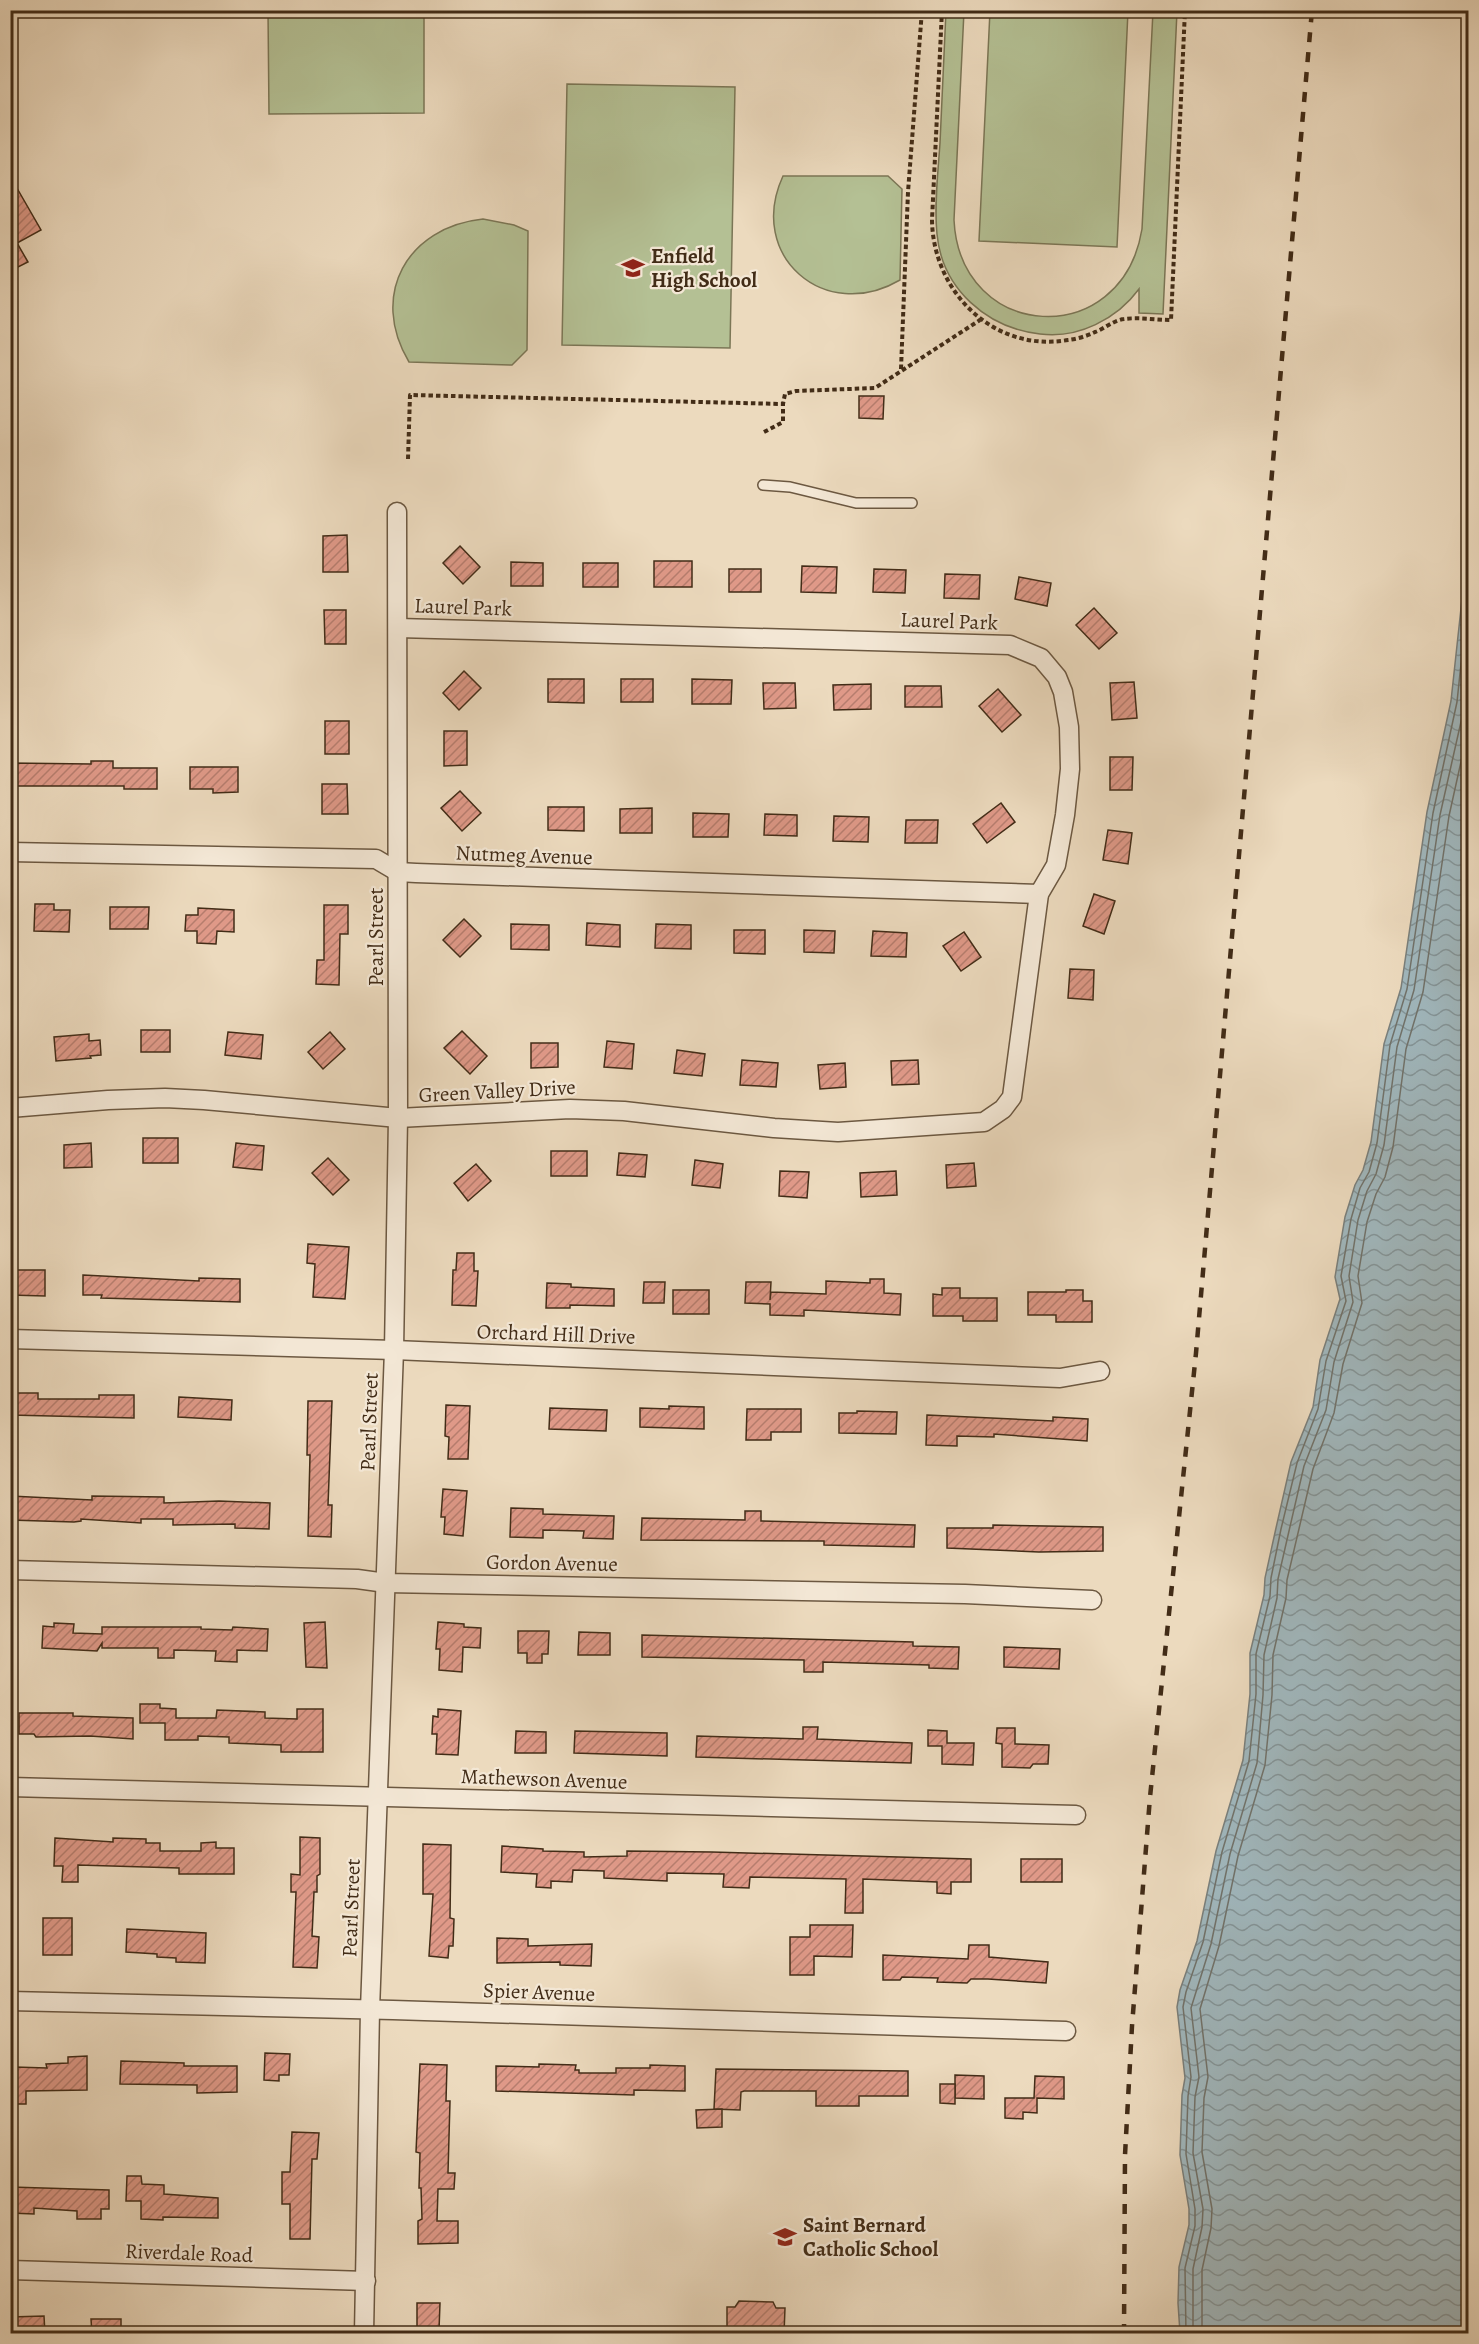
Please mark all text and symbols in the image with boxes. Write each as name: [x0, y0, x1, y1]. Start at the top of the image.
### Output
place label: Enfield High School: [651, 242, 757, 294]
school or university icon: Enfield High School: [620, 255, 646, 281]
street label: Laurel Park: [414, 591, 513, 623]
street label: Laurel Park: [900, 605, 999, 637]
street label: Nutmeg Avenue: [455, 839, 593, 871]
street label: Pearl Street: [362, 888, 390, 986]
street label: Green Valley Drive: [418, 1073, 576, 1109]
street label: Orchard Hill Drive: [476, 1317, 636, 1351]
street label: Pearl Street: [353, 1372, 385, 1472]
street label: Gordon Avenue: [486, 1548, 618, 1578]
street label: Mathewson Avenue: [460, 1762, 628, 1796]
street label: Pearl Street: [335, 1858, 367, 1958]
street label: Spier Avenue: [482, 1976, 596, 2008]
place label: Saint Bernard Catholic School: [803, 2211, 939, 2263]
school or university icon: Saint Bernard Catholic School: [772, 2224, 798, 2250]
street label: Riverdale Road: [124, 2237, 254, 2269]

